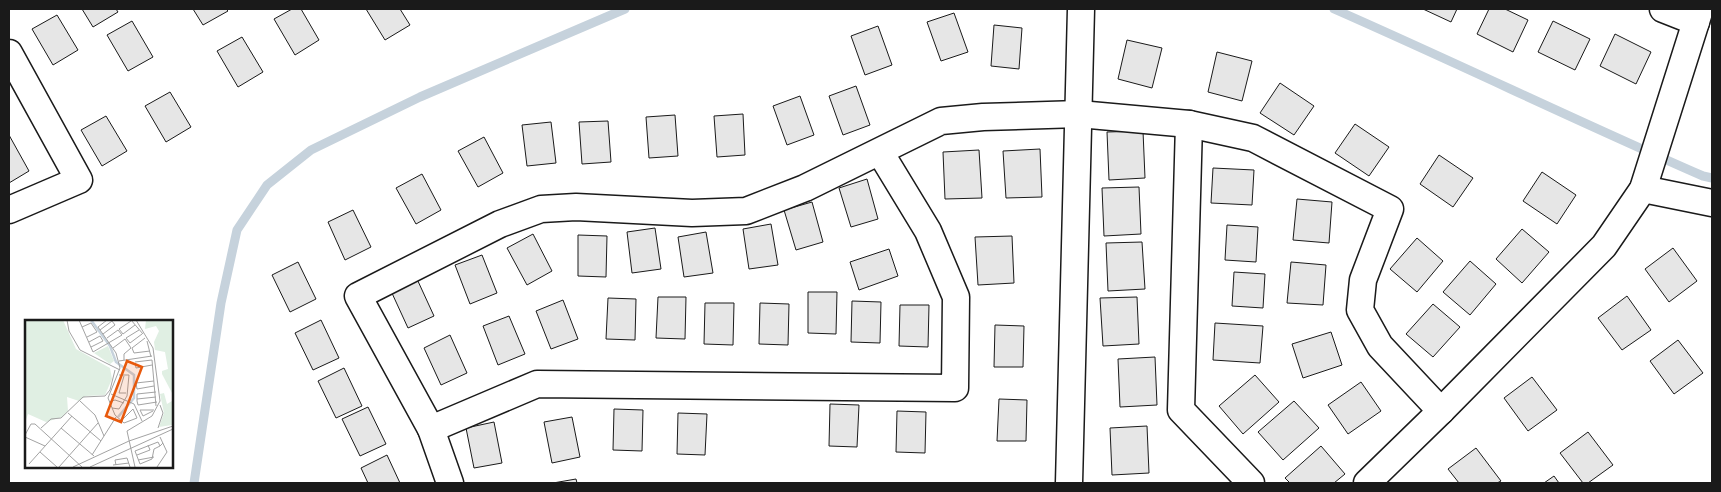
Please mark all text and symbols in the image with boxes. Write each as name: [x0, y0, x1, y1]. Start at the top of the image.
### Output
inset map: [25, 320, 172, 467]

